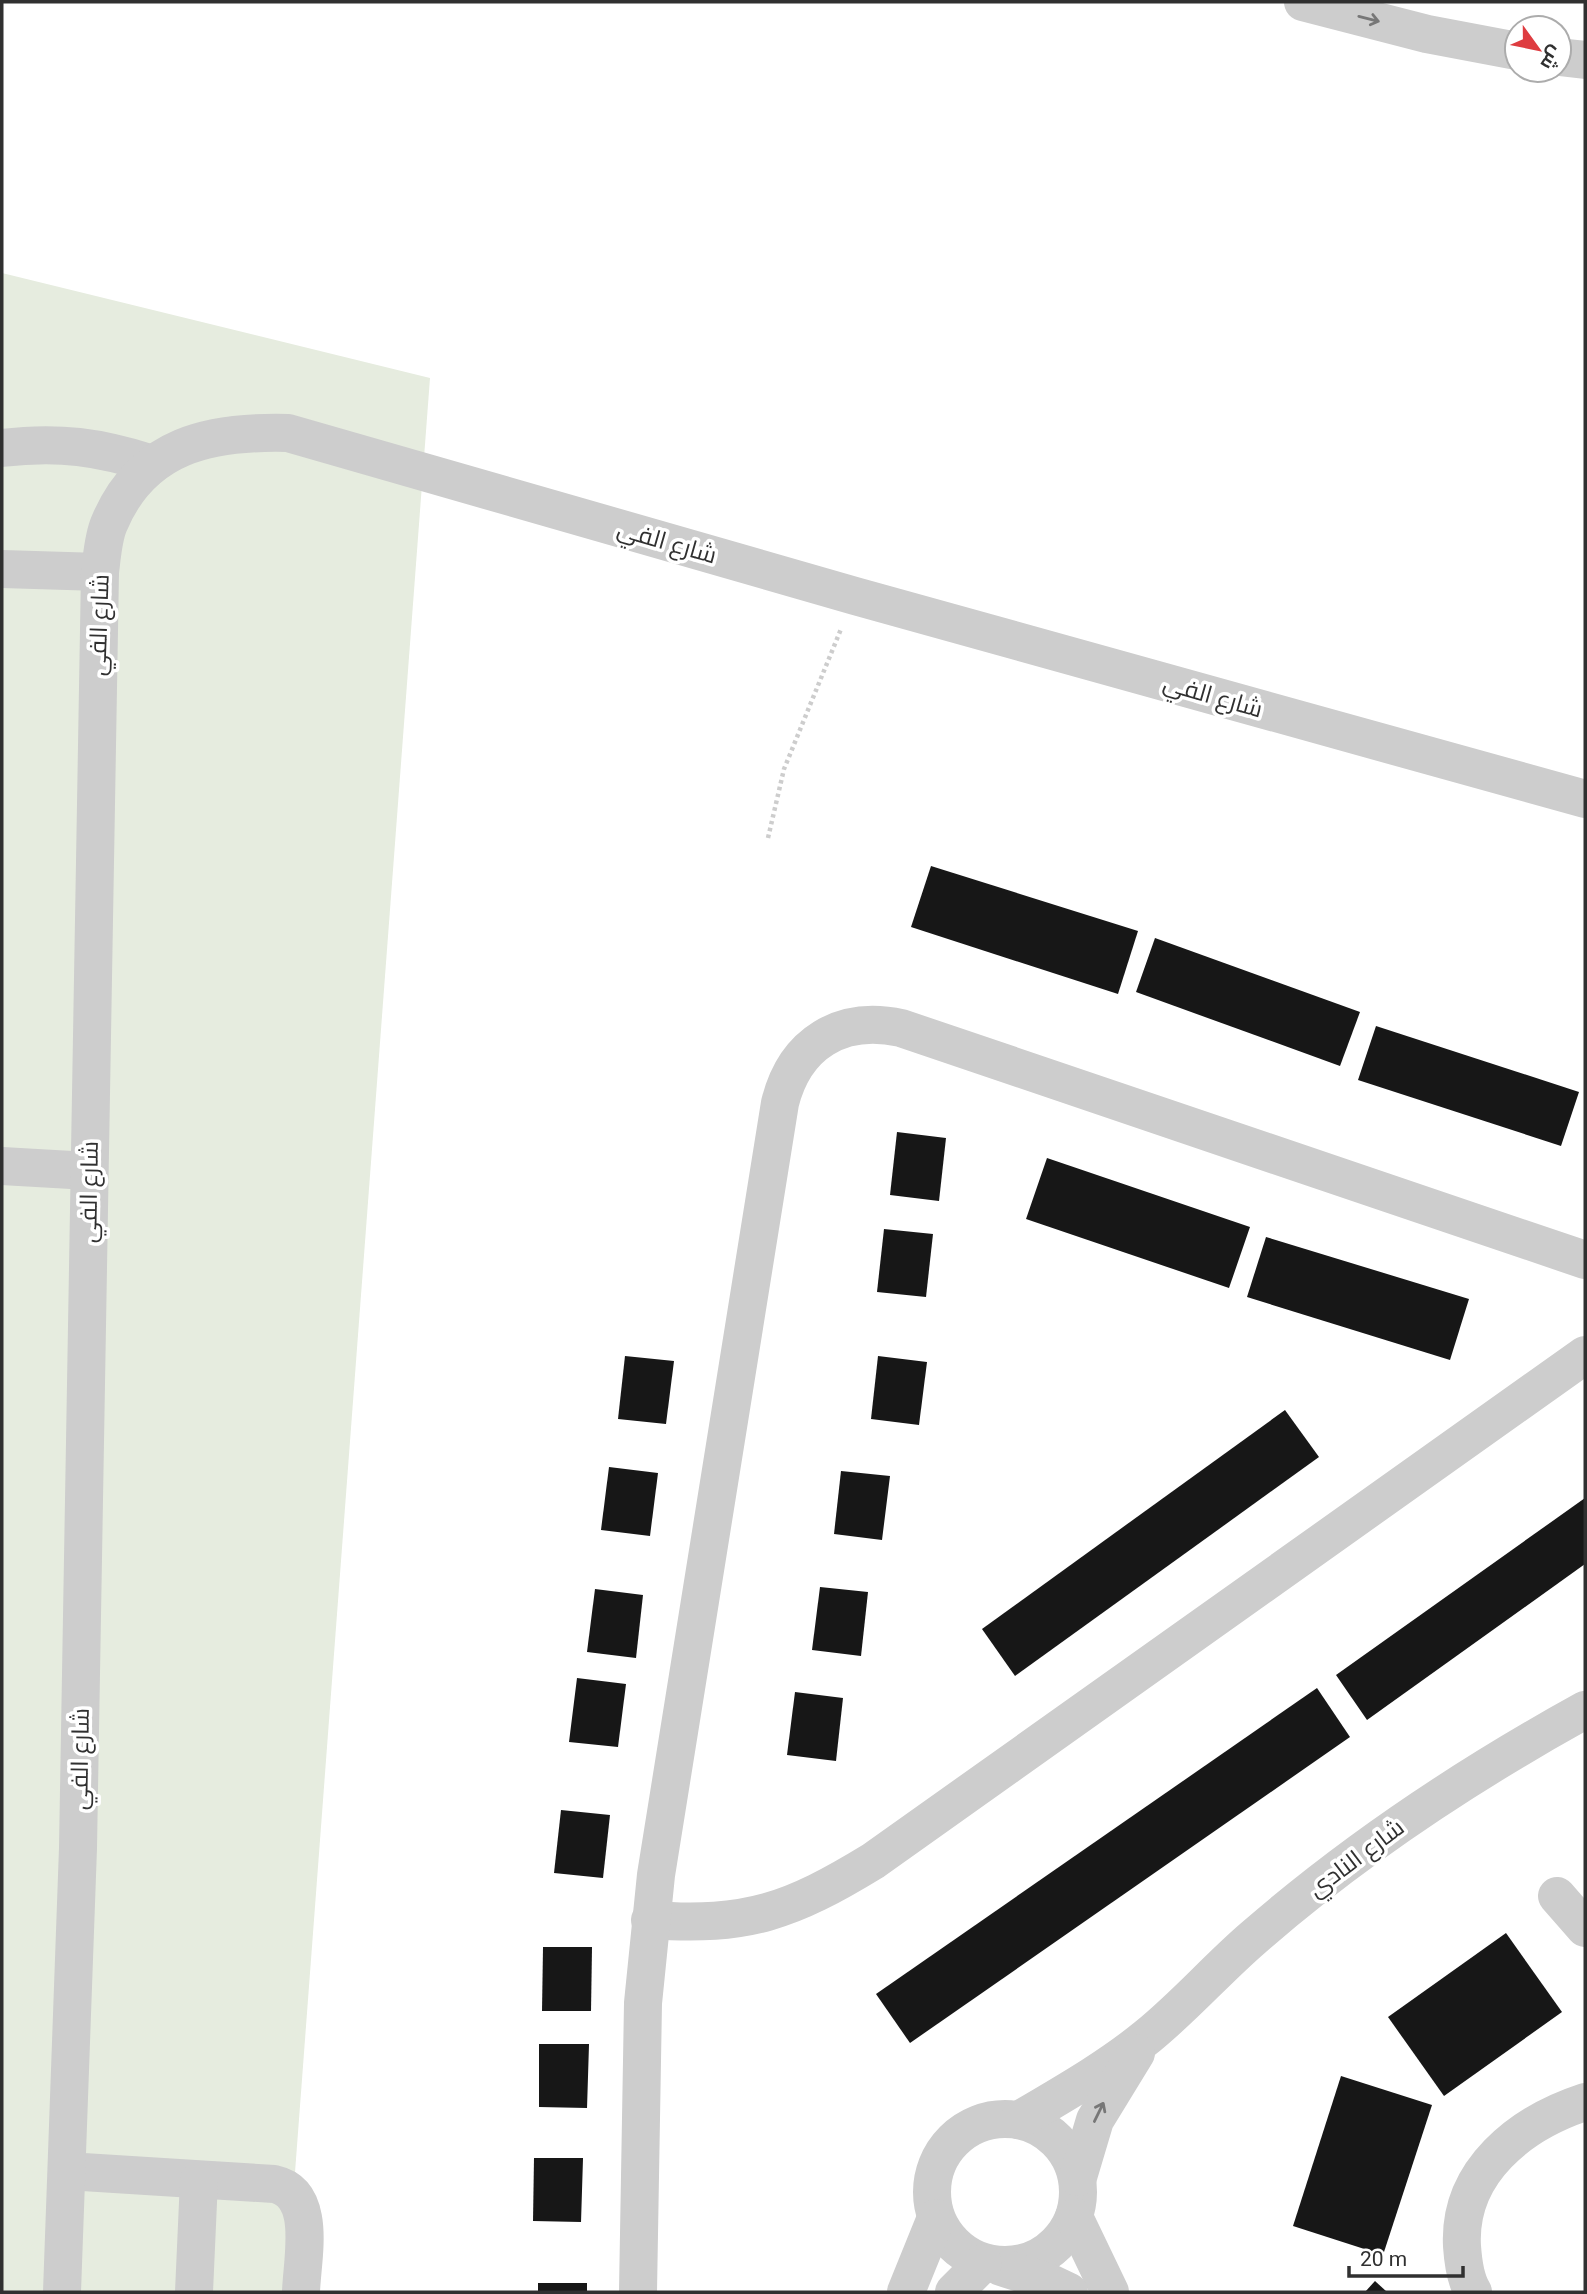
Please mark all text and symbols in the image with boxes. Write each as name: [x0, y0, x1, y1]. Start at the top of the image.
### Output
one-way arrow: [1357, 13, 1380, 26]
north arrow: [1503, 14, 1573, 84]
text: ش: [1536, 41, 1568, 74]
street label: شارع الفي: [613, 514, 720, 574]
street label: شارع الفي: [83, 574, 120, 677]
street label: شارع الفي: [1159, 668, 1266, 728]
street label: شارع الفي: [74, 1141, 109, 1243]
street label: شارع الفي: [65, 1708, 100, 1810]
street label: شارع النادي: [1303, 1813, 1412, 1906]
one-way arrow: [1093, 2102, 1107, 2123]
scale bar: [1349, 2234, 1463, 2278]
text: 20 m: [1360, 2247, 1407, 2271]

